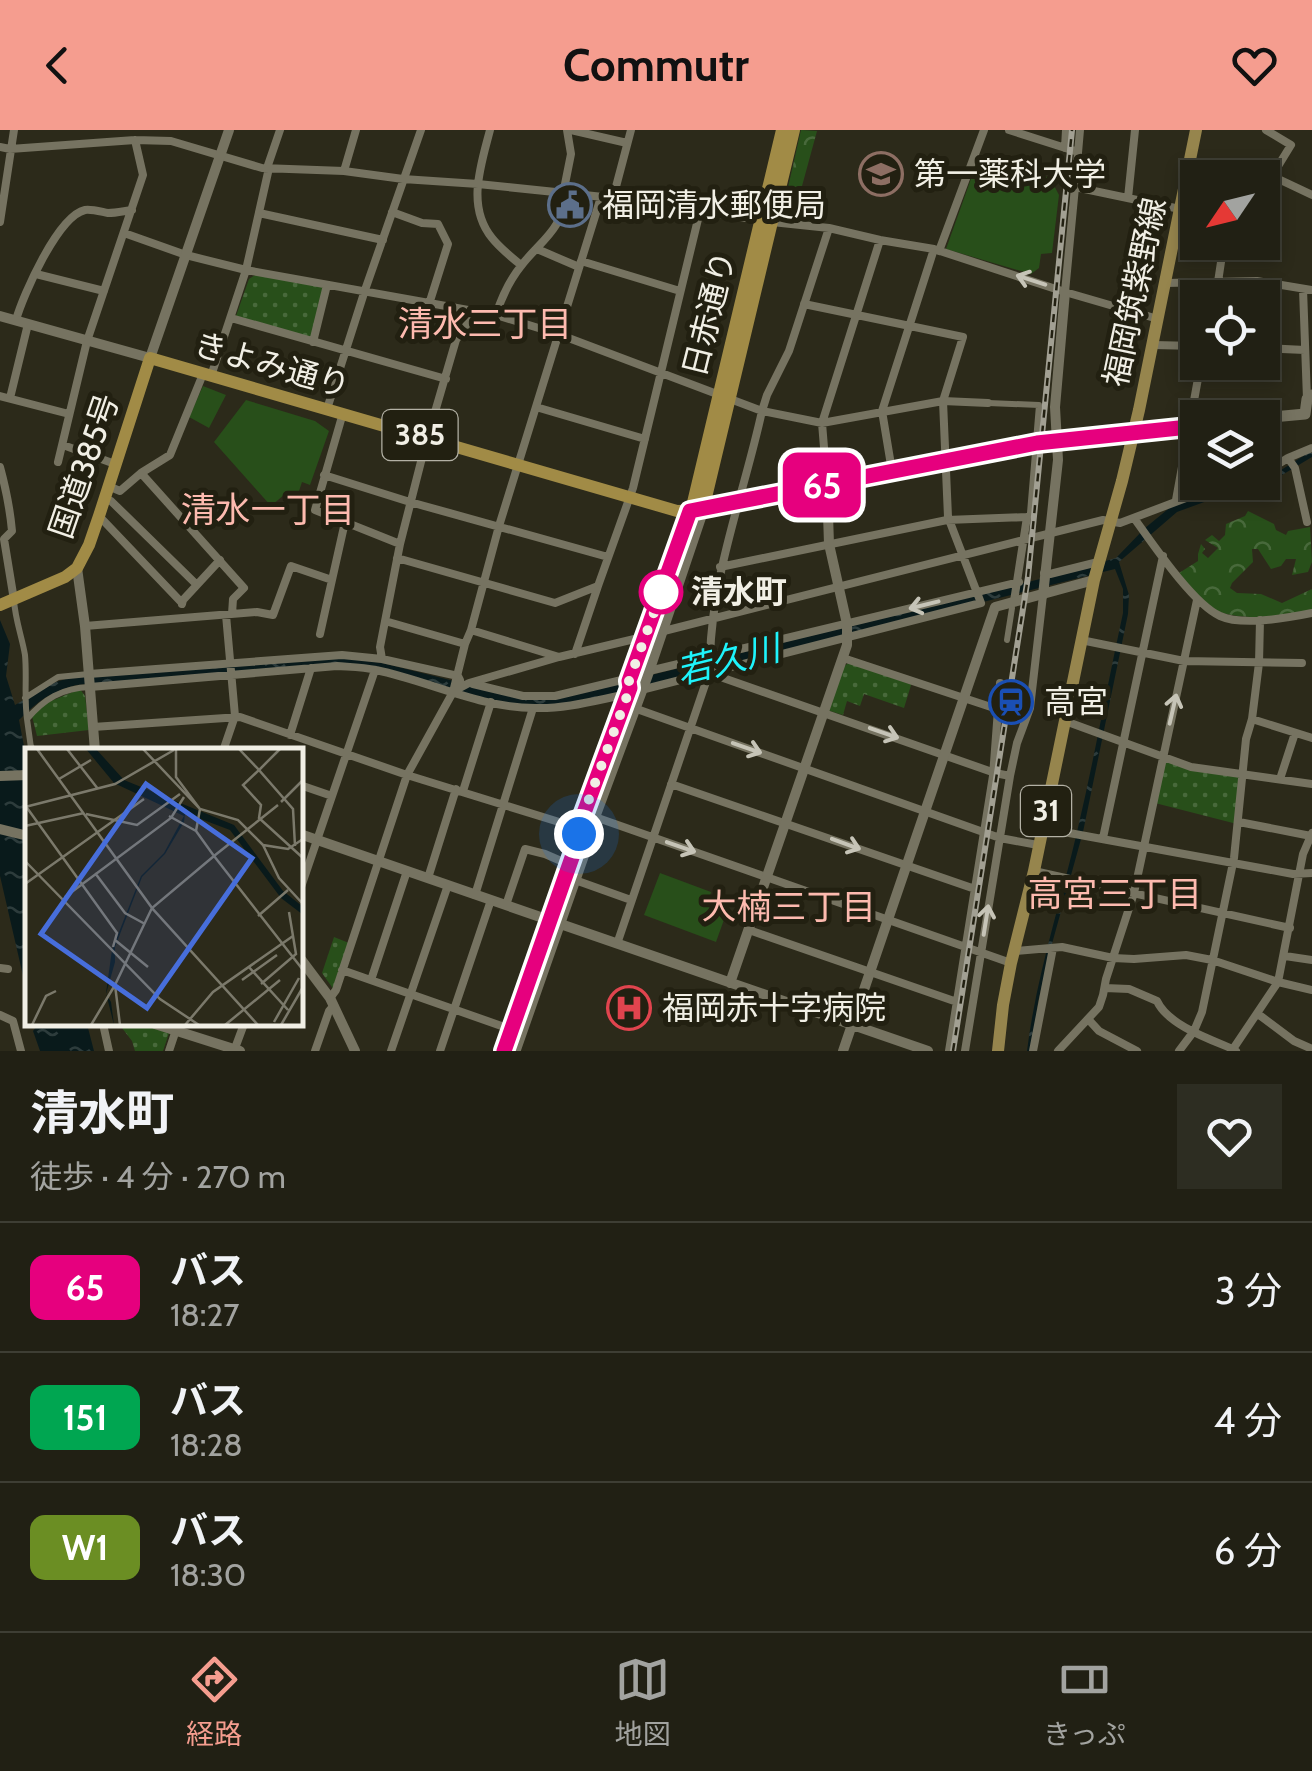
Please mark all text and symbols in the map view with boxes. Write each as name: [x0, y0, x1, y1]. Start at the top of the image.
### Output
icon: back: [30, 38, 85, 93]
text: Commutr: [563, 38, 749, 92]
icon: heart: [1227, 38, 1282, 93]
school or university icon: 第一薬科大学: [858, 151, 904, 197]
place label: 第一薬科大学: [914, 154, 1106, 193]
north arrow: [1180, 160, 1280, 260]
map controls: [1180, 160, 1280, 500]
public building icon: 福岡清水郵便局: [547, 182, 593, 228]
place label: 福岡清水郵便局: [602, 185, 826, 224]
street label: 福岡筑紫野線: [1095, 194, 1174, 390]
street label: 日赤通り: [674, 247, 743, 381]
one-way arrow: [1016, 270, 1047, 288]
button: locate: [1180, 280, 1280, 380]
district label: 清水三丁目: [397, 302, 573, 345]
street label: きよみ通り: [190, 324, 354, 405]
street label: 国道385号: [41, 389, 126, 543]
button: layers: [1180, 400, 1280, 500]
road number: 385: [382, 410, 458, 460]
line badge: 65: [777, 452, 867, 518]
text: 65: [803, 464, 841, 507]
district label: 清水一丁目: [180, 488, 356, 531]
marker: 清水町: [640, 571, 682, 613]
place label: 清水町: [691, 572, 787, 611]
one-way arrow: [909, 596, 940, 615]
water label: 若久川: [672, 625, 788, 693]
station icon: 高宮: [988, 679, 1034, 725]
place label: 高宮: [1044, 682, 1108, 721]
one-way arrow: [1165, 694, 1184, 726]
one-way arrow: [867, 725, 898, 743]
one-way arrow: [730, 740, 762, 758]
inset map: [25, 748, 302, 1026]
road number: 31: [1021, 786, 1071, 836]
your location: [554, 809, 604, 859]
one-way arrow: [829, 836, 861, 854]
one-way arrow: [664, 839, 695, 857]
district label: 高宮三丁目: [1027, 872, 1203, 915]
district label: 大楠三丁目: [701, 885, 877, 928]
one-way arrow: [977, 904, 996, 937]
hospital icon: 福岡赤十字病院: [606, 985, 652, 1031]
place label: 福岡赤十字病院: [662, 988, 886, 1027]
text: 清水町: [30, 1084, 174, 1142]
button: heart: [1177, 1084, 1282, 1189]
text: 徒歩 · 4 分 · 270 m: [30, 1157, 286, 1196]
text: バス: [170, 1247, 246, 1294]
text: 65: [66, 1266, 104, 1309]
text: 3 分: [1215, 1267, 1282, 1314]
text: 18:27: [170, 1295, 239, 1334]
text: バス: [170, 1377, 246, 1424]
text: 151: [63, 1396, 107, 1439]
text: 4 分: [1213, 1397, 1282, 1444]
text: 18:28: [170, 1425, 243, 1464]
text: バス: [170, 1507, 246, 1554]
text: W1: [62, 1526, 108, 1569]
text: 6 分: [1214, 1527, 1282, 1574]
text: 18:30: [170, 1555, 246, 1594]
tab: 経路: [186, 1652, 242, 1752]
tab: 地図: [615, 1652, 671, 1752]
tab: きっぷ: [1043, 1652, 1126, 1752]

